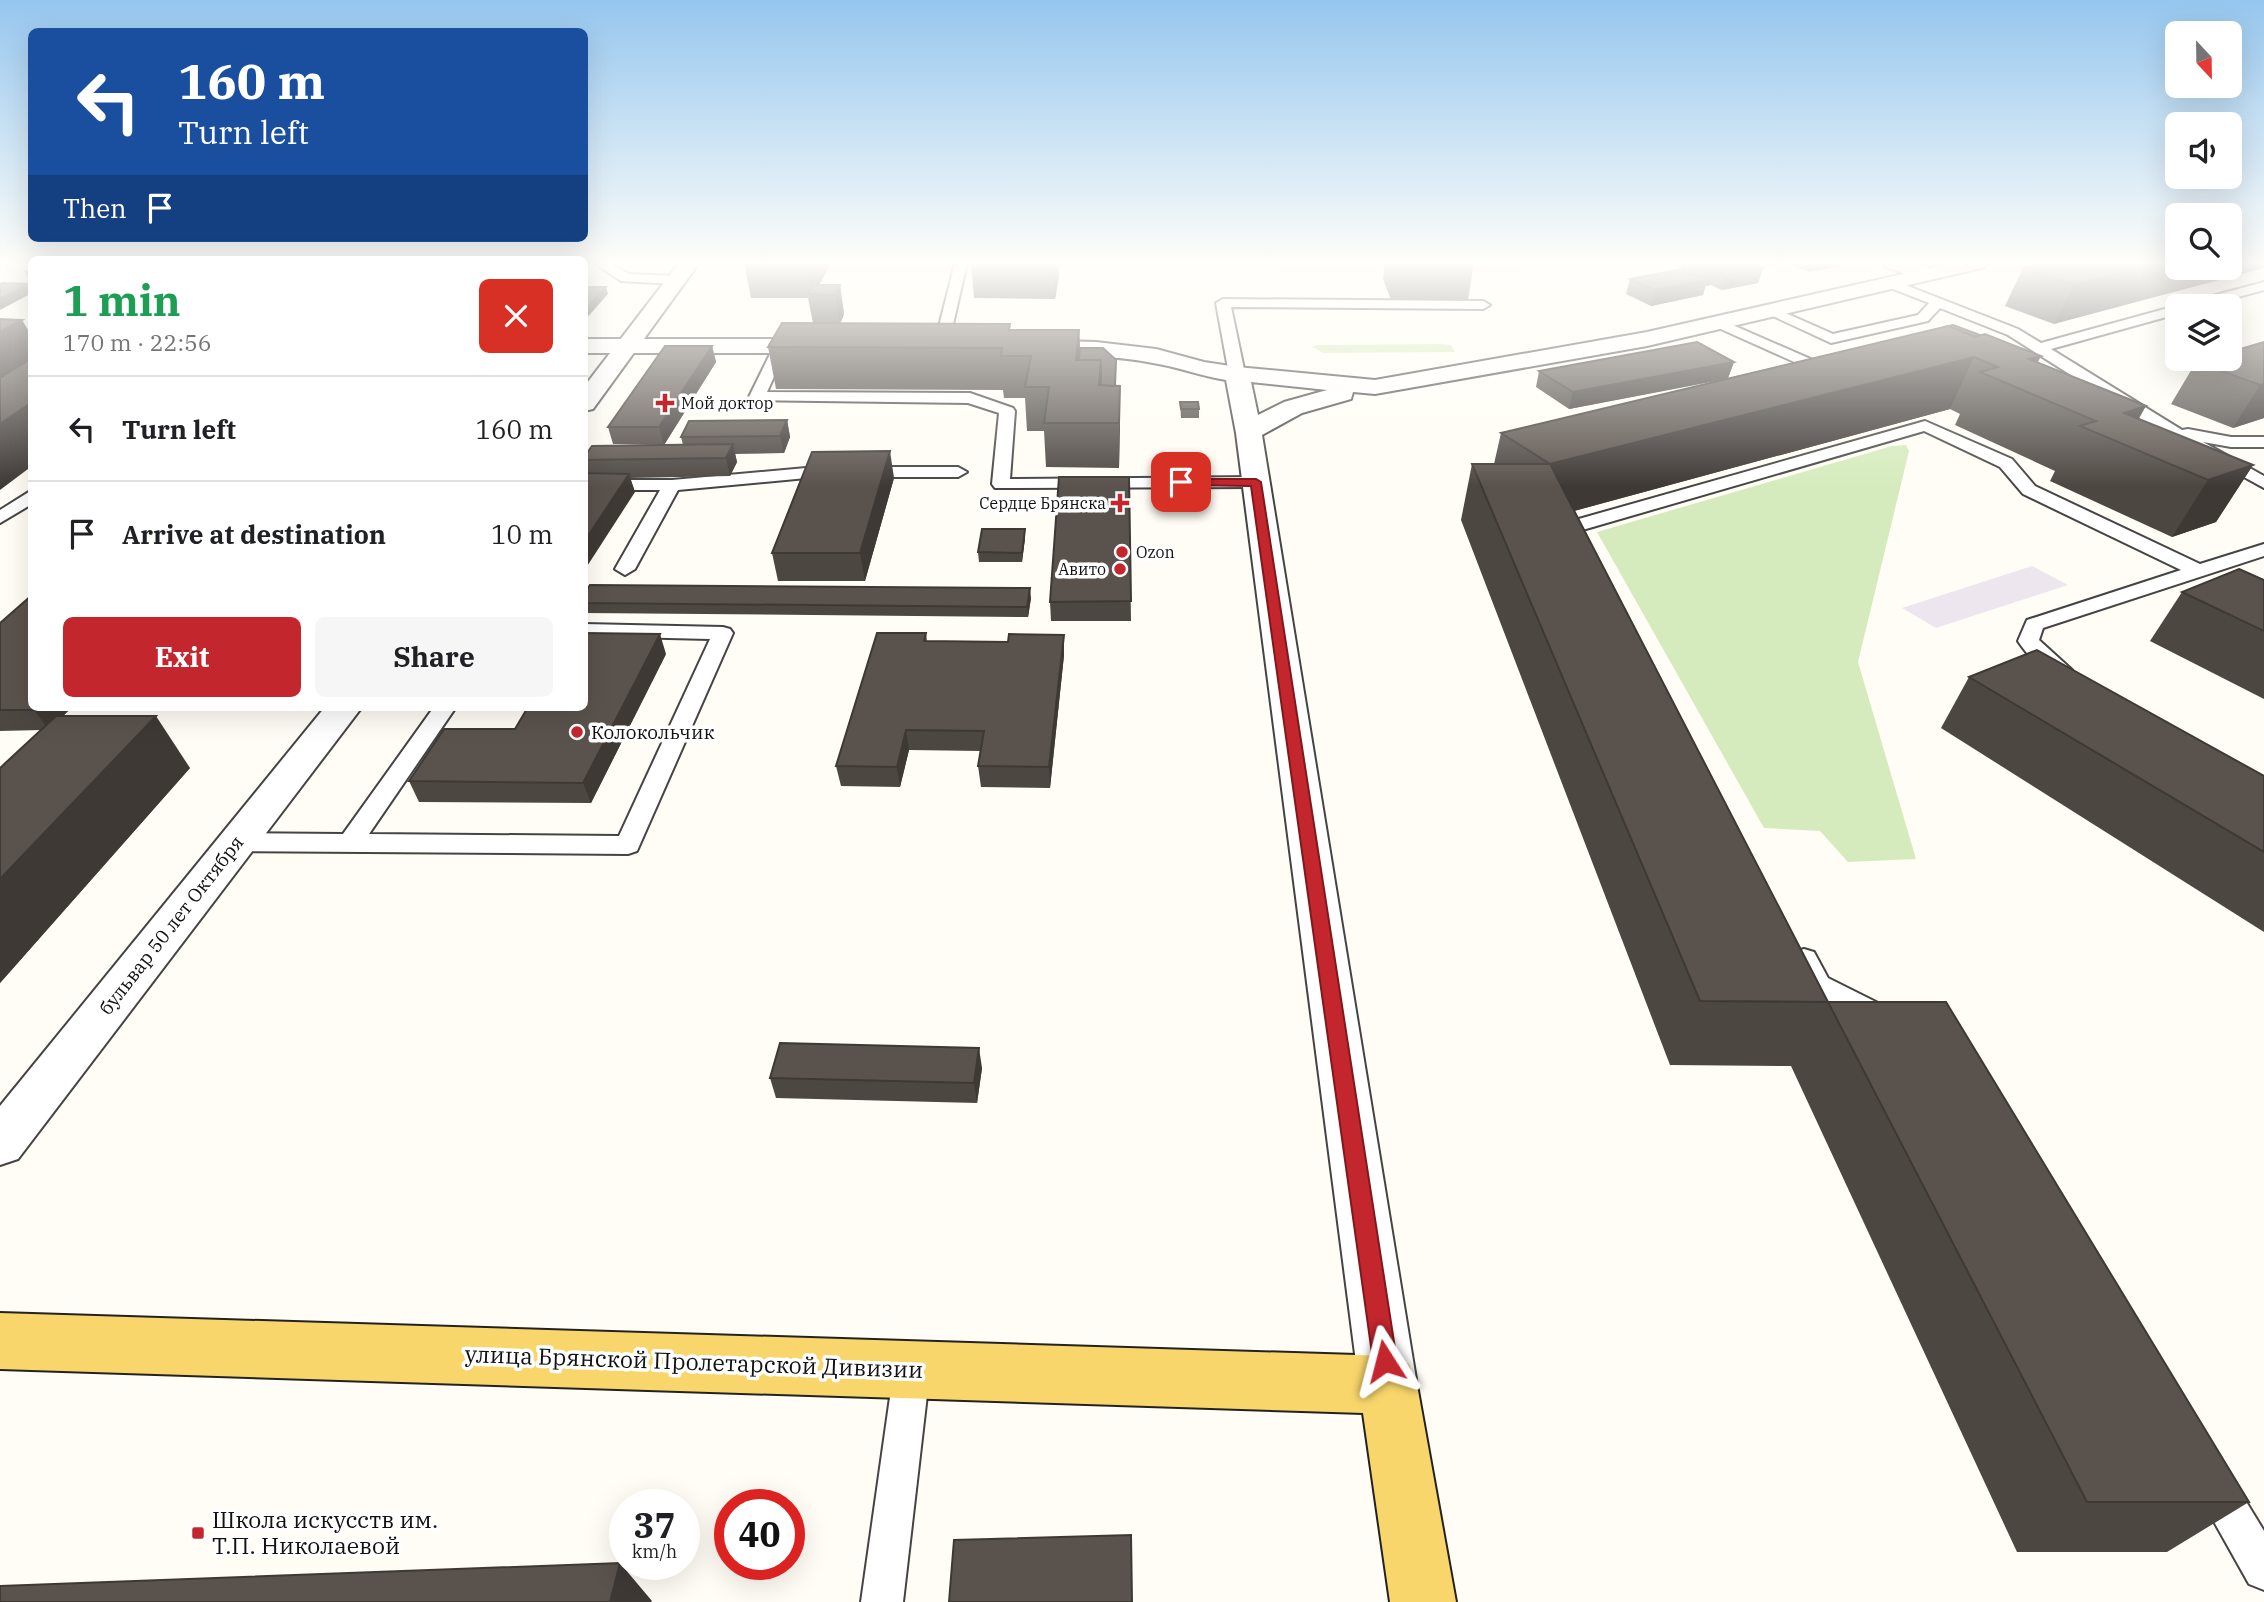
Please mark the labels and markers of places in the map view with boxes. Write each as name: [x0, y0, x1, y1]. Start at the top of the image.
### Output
marker: Мой доктор: [655, 393, 675, 413]
place label: Мой доктор: [681, 393, 774, 413]
pin: [1151, 452, 1211, 512]
place label: Сердце Брянска: [979, 493, 1106, 513]
marker: Сердце Брянска: [1112, 495, 1128, 511]
place label: Ozon: [1136, 542, 1175, 562]
marker: Ozon: [1114, 544, 1130, 560]
place label: Авито: [1058, 559, 1106, 579]
marker: Авито: [1112, 561, 1128, 577]
place label: Колокольчик: [591, 720, 715, 744]
marker: Колокольчик: [569, 724, 585, 740]
place label: Школа искусств им. Т.П. Николаевой: [212, 1504, 438, 1560]
marker: Школа искусств им. Т.П. Николаевой: [190, 1525, 206, 1541]

